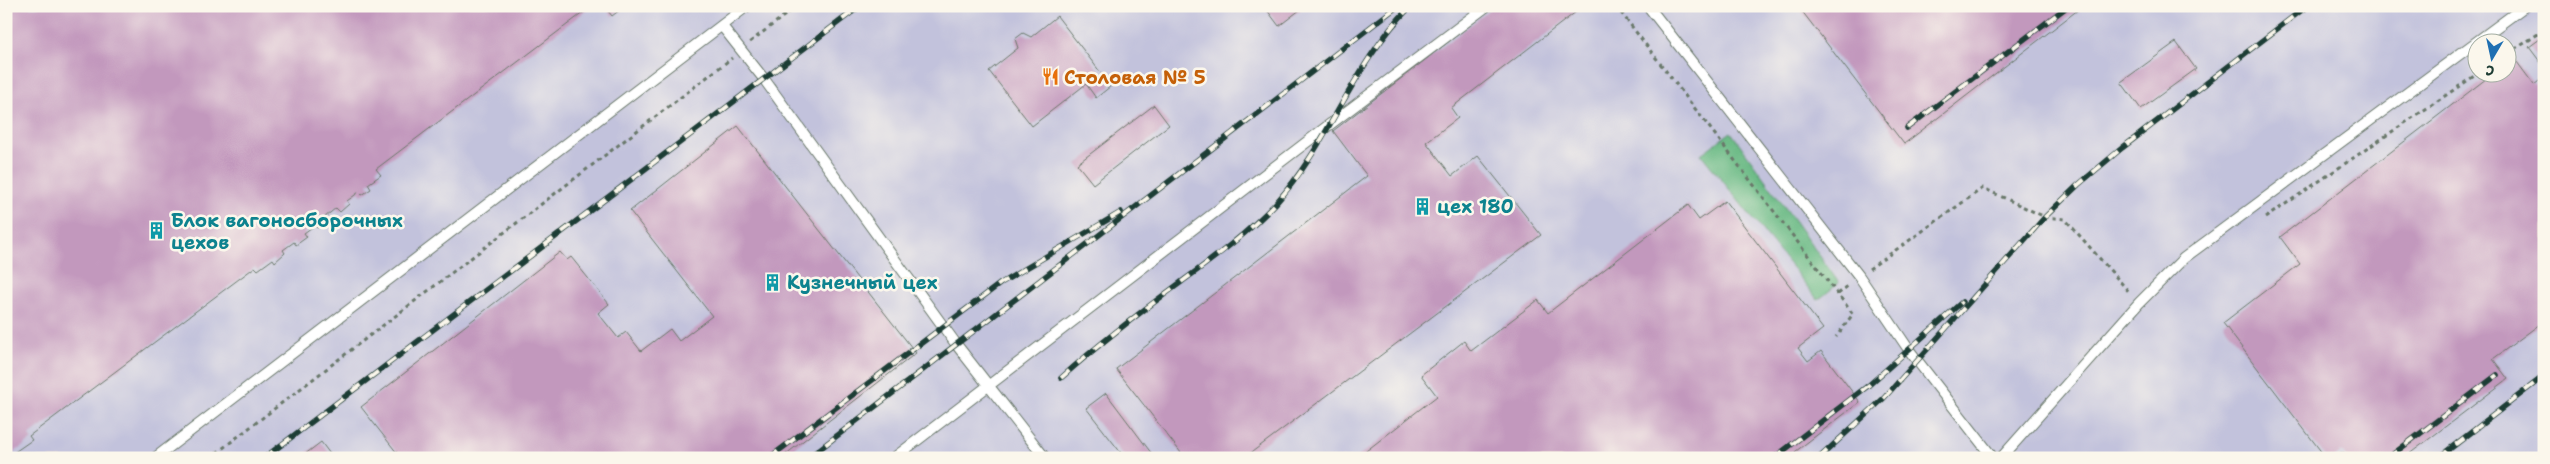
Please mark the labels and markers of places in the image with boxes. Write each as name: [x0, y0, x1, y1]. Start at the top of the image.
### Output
place label: Столовая № 5: [1064, 65, 1206, 90]
restaurant icon: Столовая № 5: [1040, 67, 1060, 87]
place label: цех 180: [1437, 194, 1514, 219]
building icon: цех 180: [1413, 196, 1433, 216]
place label: Блок вагоносборочных цехов: [171, 208, 403, 255]
building icon: Блок вагоносборочных цехов: [147, 221, 167, 241]
place label: Кузнечный цех: [787, 270, 938, 295]
building icon: Кузнечный цех: [763, 272, 783, 292]

